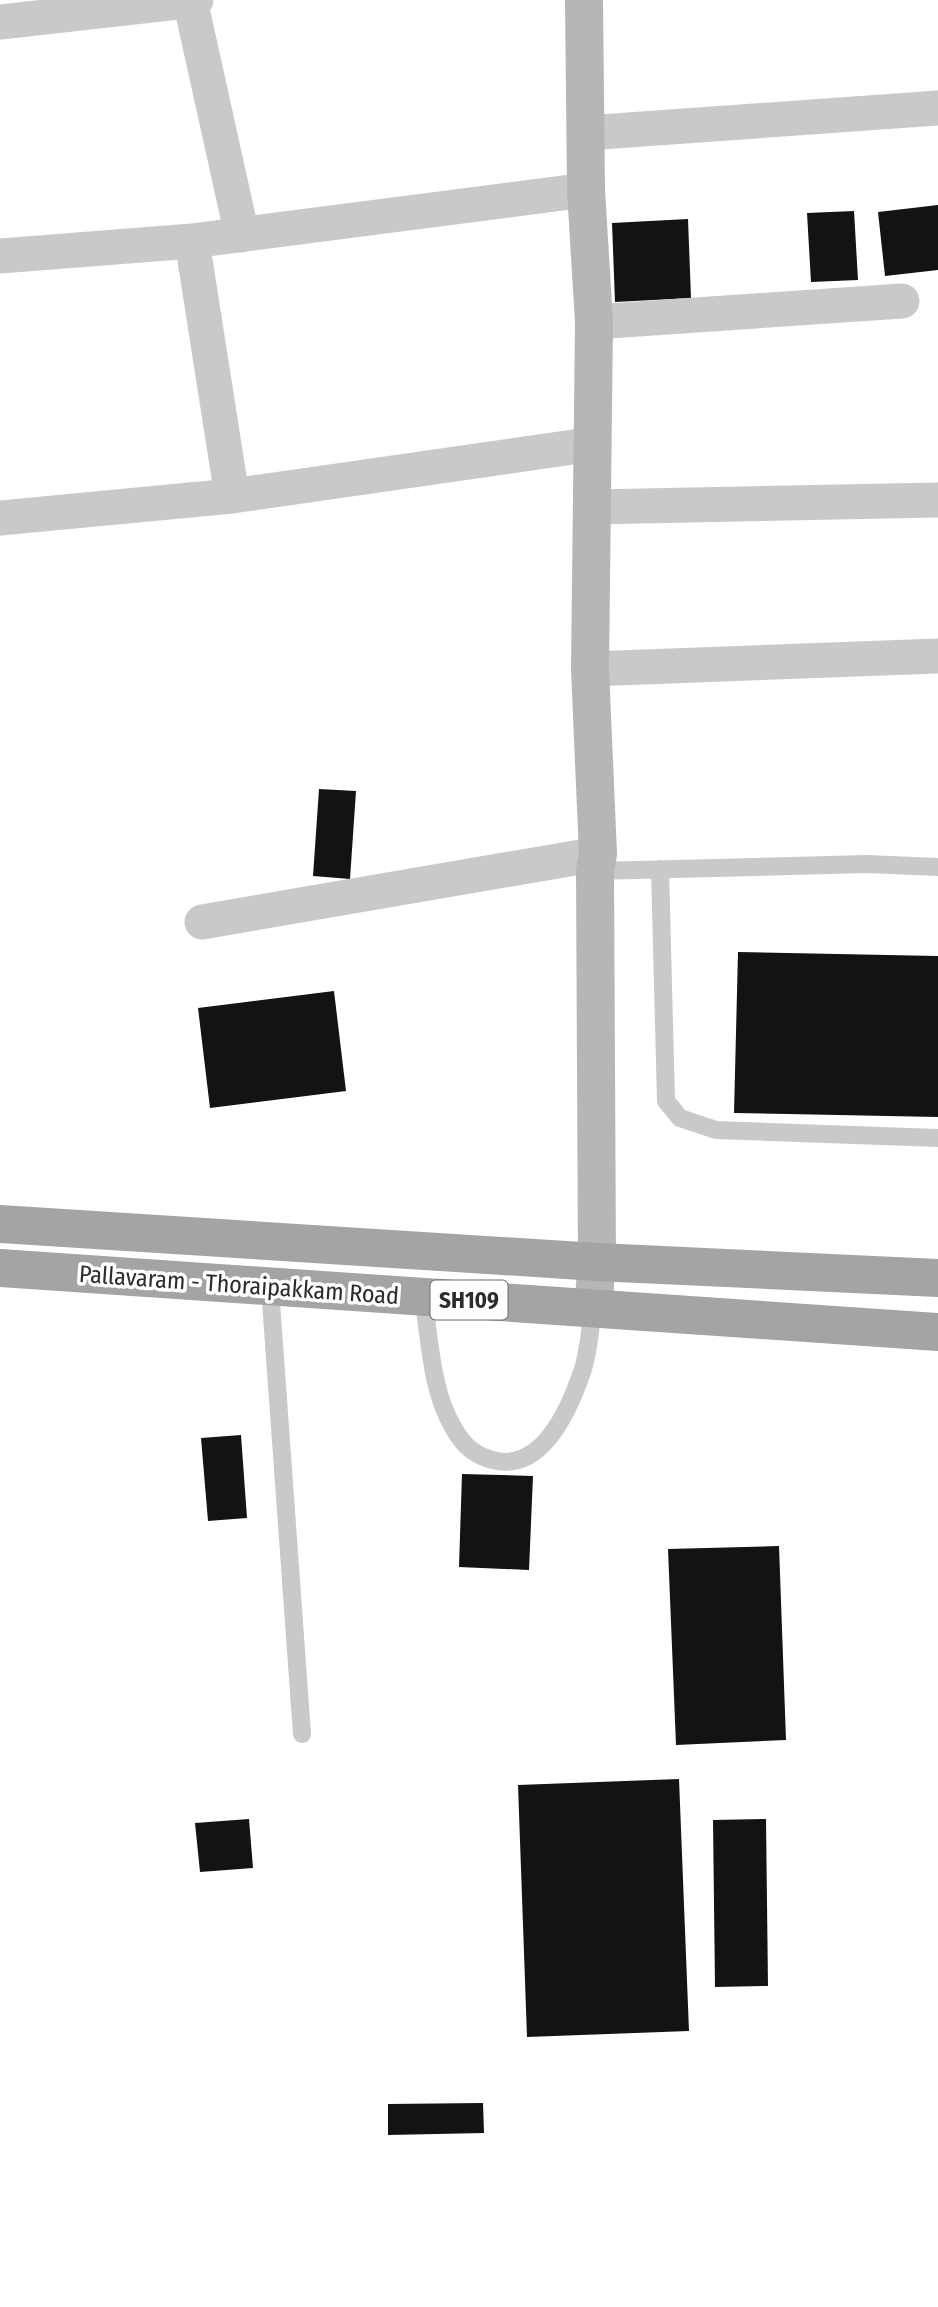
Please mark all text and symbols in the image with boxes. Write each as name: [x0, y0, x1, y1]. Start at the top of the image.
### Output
street label: Pallavaram - Thoraipakkam Road: [78, 1260, 400, 1310]
road number: SH109: [430, 1280, 508, 1320]

